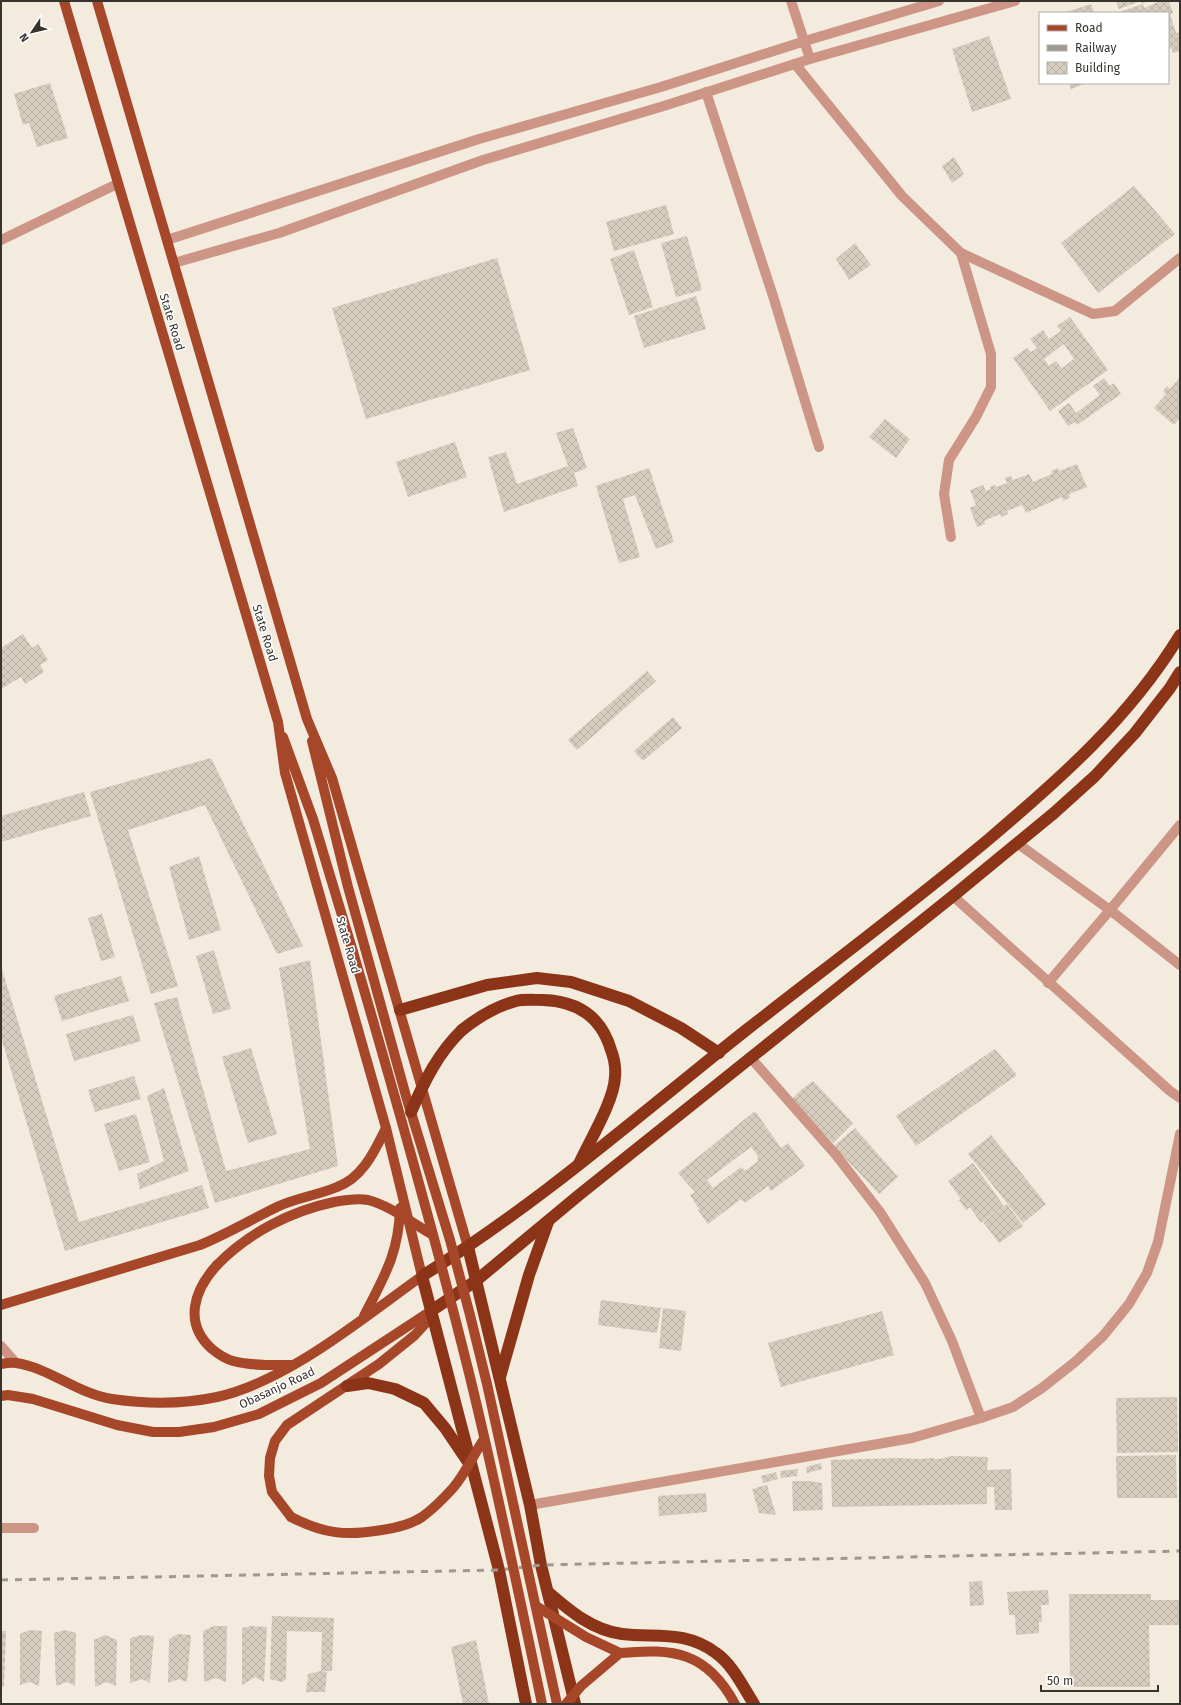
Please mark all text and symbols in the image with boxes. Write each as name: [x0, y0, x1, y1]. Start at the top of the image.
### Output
north arrow: [12, 12, 52, 52]
legend: [1039, 12, 1169, 84]
text: Road: [1075, 21, 1103, 35]
text: N: [17, 31, 32, 44]
text: Railway: [1075, 41, 1116, 55]
text: Building: [1075, 61, 1121, 75]
street label: State Road: [157, 292, 187, 352]
street label: State Road: [250, 603, 280, 663]
street label: State Road: [333, 915, 363, 975]
street label: Obasanjo Road: [237, 1364, 317, 1412]
scale bar: [1041, 1667, 1158, 1693]
text: 50 m: [1047, 1674, 1073, 1688]

